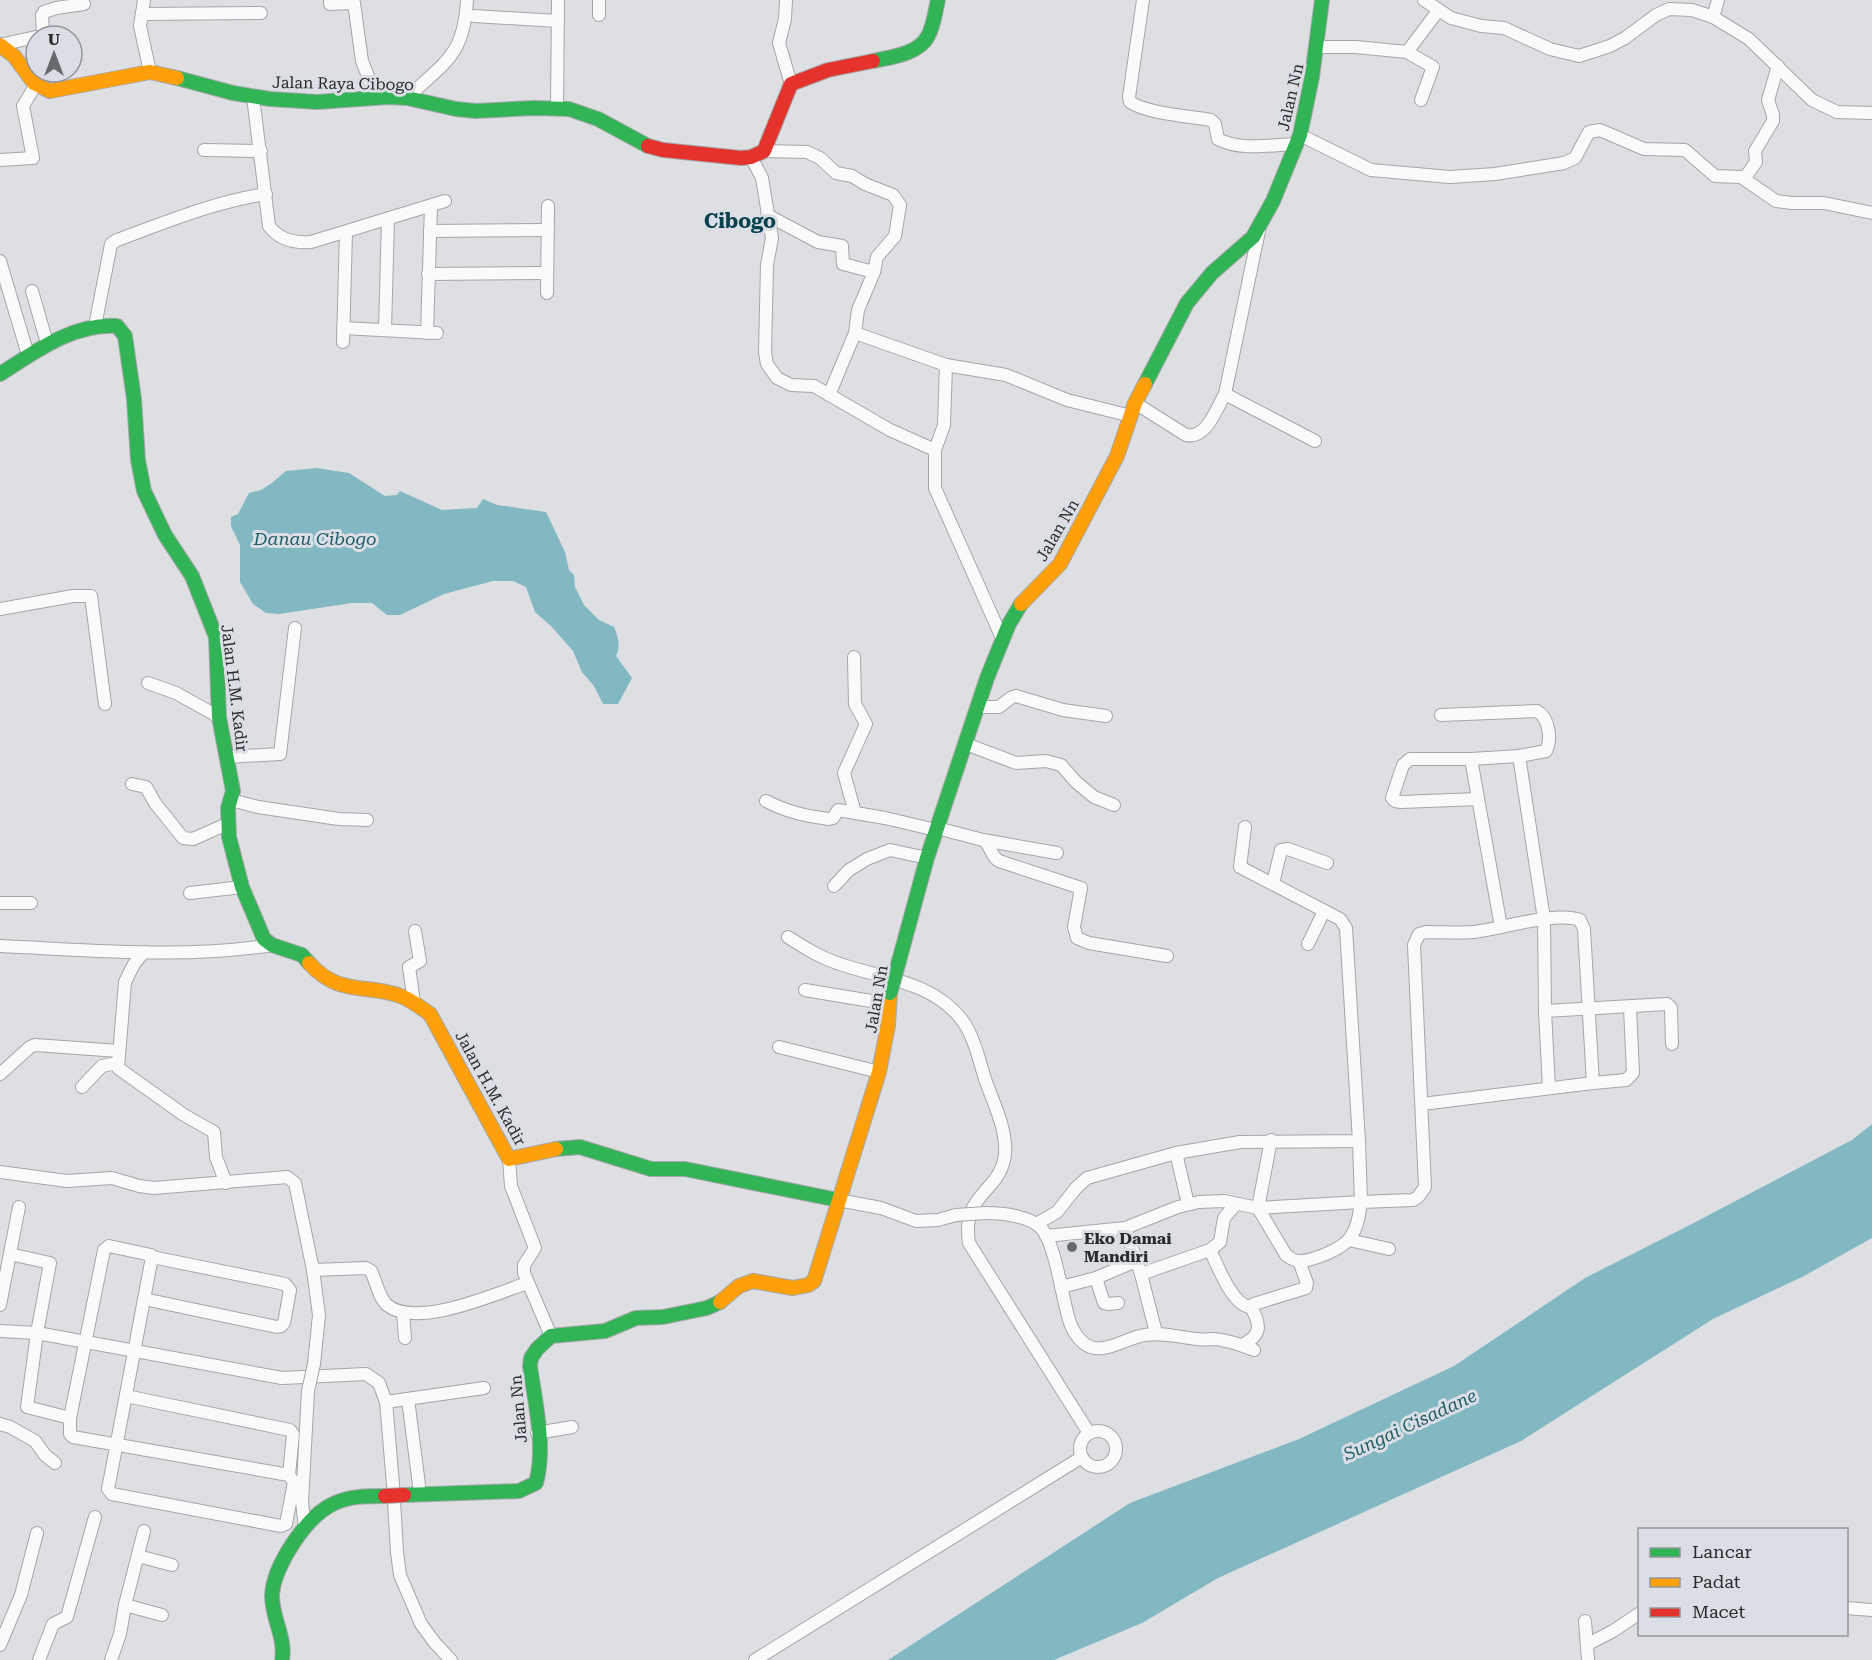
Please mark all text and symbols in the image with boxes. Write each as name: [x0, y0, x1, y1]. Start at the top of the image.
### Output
north arrow: [24, 24, 84, 84]
text: U: [48, 30, 60, 49]
street label: Jalan Nn: [1274, 62, 1307, 133]
street label: Jalan Raya Cibogo: [272, 73, 414, 94]
district label: Cibogo: [704, 209, 776, 233]
street label: Jalan Nn: [1032, 496, 1083, 565]
water label: Danau Cibogo: [253, 528, 376, 549]
street label: Jalan H.M. Kadir: [217, 623, 252, 753]
street label: Jalan Nn: [861, 964, 892, 1034]
street label: Jalan H.M. Kadir: [451, 1028, 530, 1149]
place label: Eko Damai Mandiri: [1084, 1229, 1172, 1266]
marker: Eko Damai Mandiri: [1065, 1240, 1079, 1254]
street label: Jalan Nn: [506, 1374, 531, 1444]
water label: Sungai Cisadane: [1339, 1384, 1480, 1465]
legend: [1638, 1528, 1848, 1636]
text: Lancar: [1692, 1541, 1752, 1562]
text: Padat: [1692, 1571, 1741, 1592]
text: Macet: [1692, 1601, 1745, 1622]

